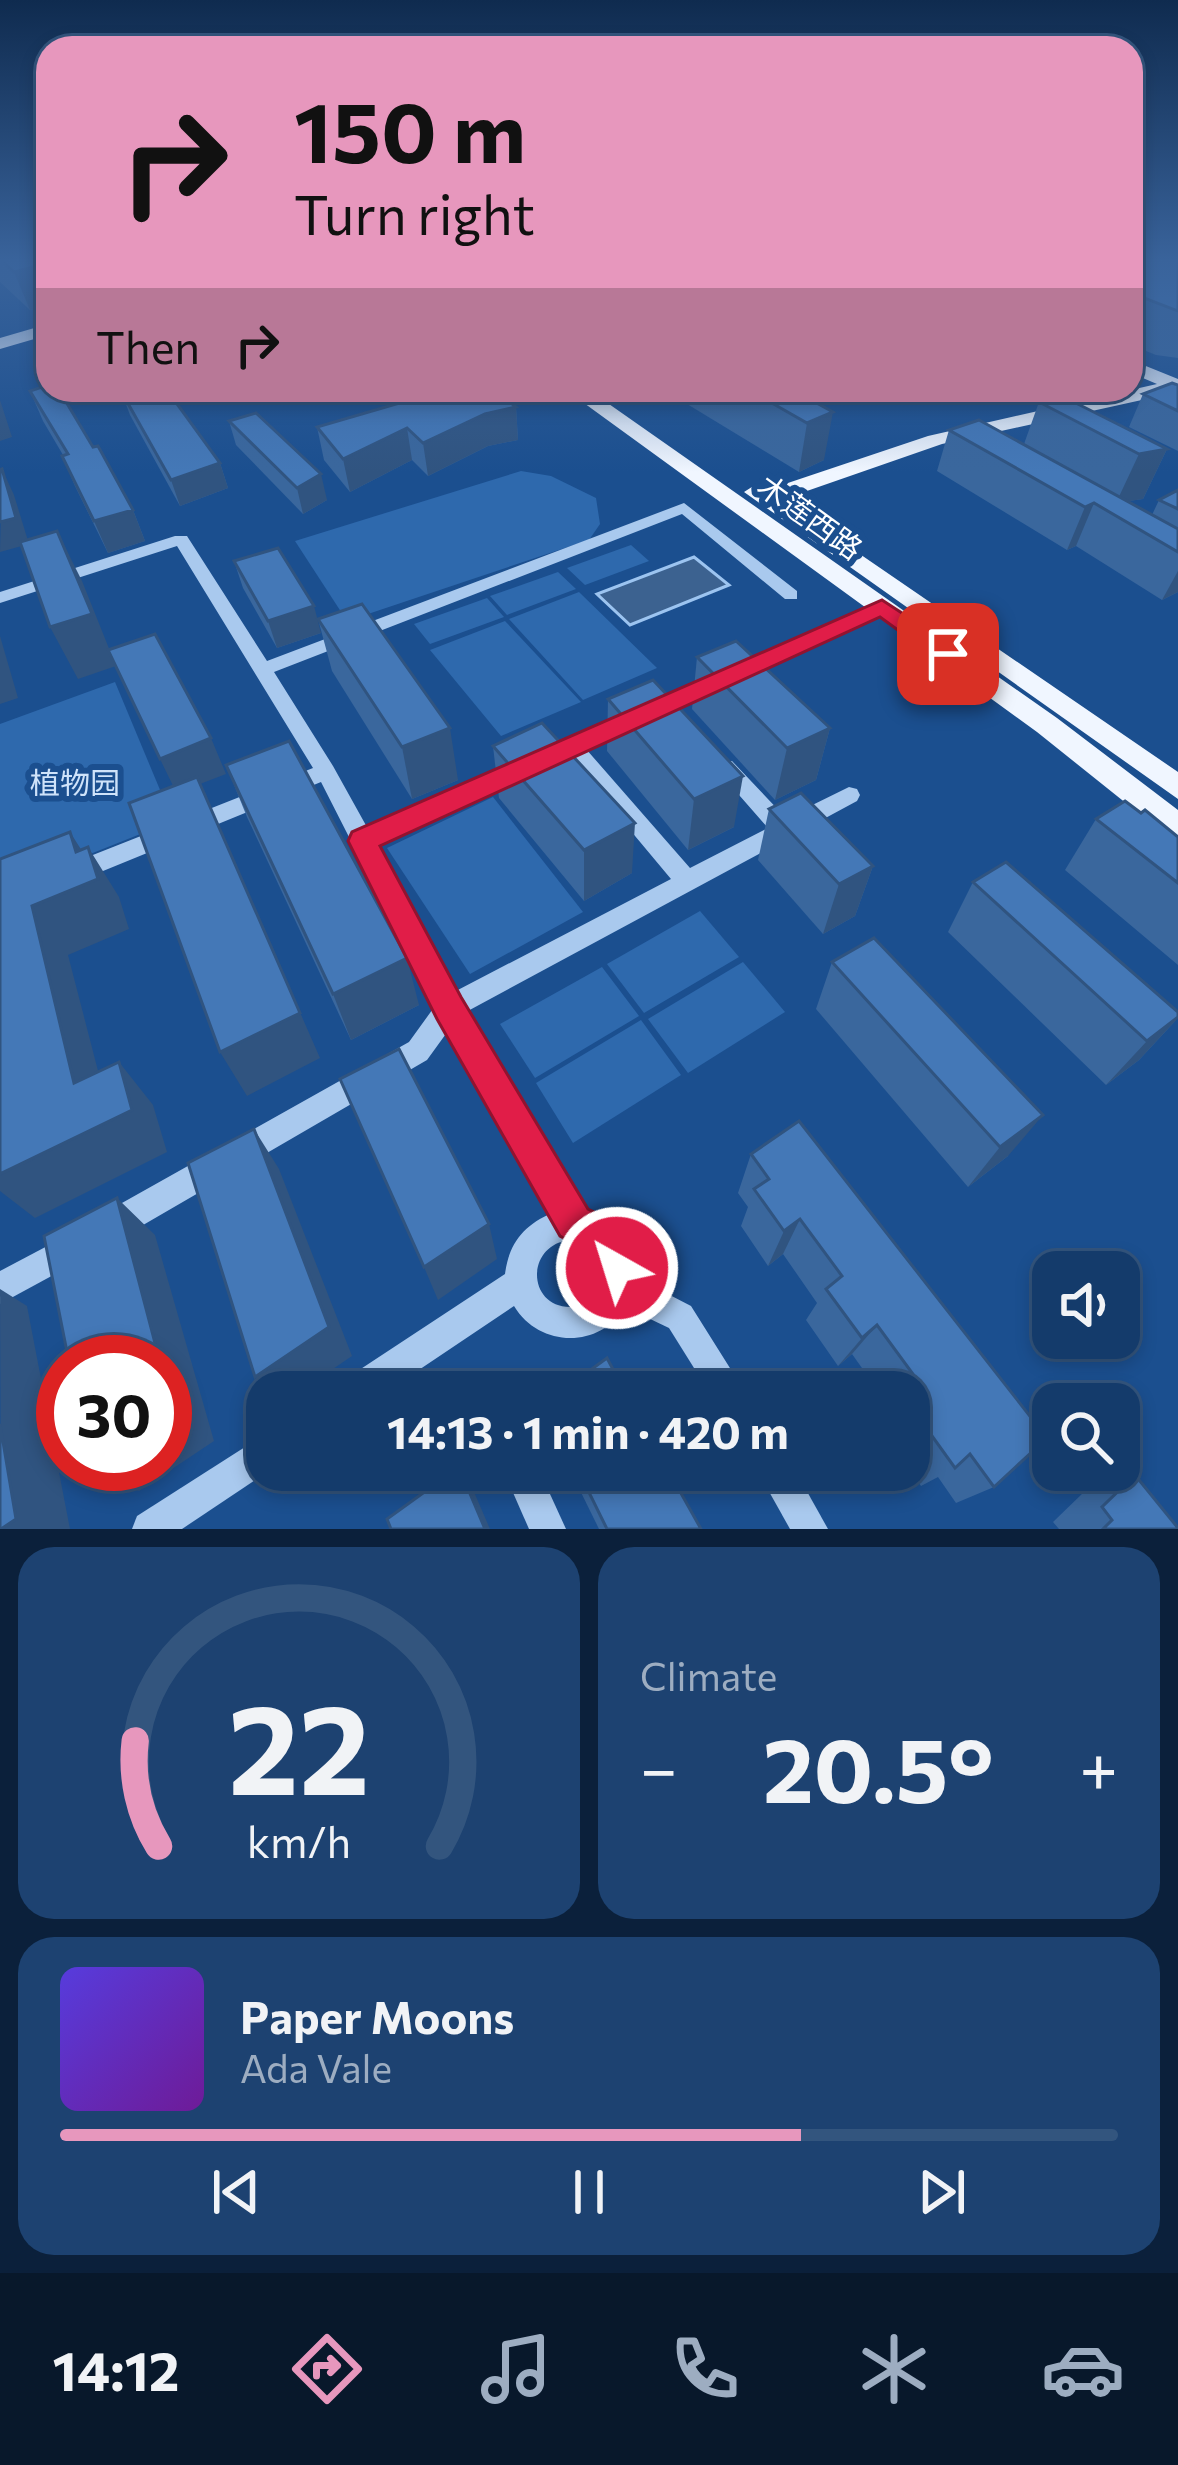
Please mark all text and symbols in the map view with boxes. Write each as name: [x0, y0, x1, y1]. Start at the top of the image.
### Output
text: 150 m: [294, 78, 526, 180]
icon: right: [96, 84, 252, 240]
text: Turn right: [294, 180, 535, 246]
icon: right: [224, 312, 290, 378]
text: Then: [96, 318, 200, 373]
street label: 木莲西路: [752, 466, 870, 566]
pin: [897, 603, 999, 705]
icon: arrive: [915, 621, 981, 687]
park label: 植物园: [30, 763, 120, 800]
position arrow: [554, 1205, 680, 1331]
map controls: [1032, 1251, 1140, 1491]
button: sound: [1032, 1251, 1140, 1359]
speed limit sign: 30: [36, 1335, 192, 1491]
button: search: [1032, 1383, 1140, 1491]
text: 14:13 · 1 min · 420 m: [387, 1403, 789, 1458]
text: Climate: [640, 1651, 777, 1699]
text: 22: [228, 1668, 370, 1821]
text: 20.5°: [763, 1711, 994, 1822]
text: −: [640, 1726, 678, 1807]
text: +: [1079, 1726, 1118, 1807]
text: km/h: [247, 1814, 351, 1867]
text: Paper Moons: [240, 1988, 514, 2043]
text: Ada Vale: [240, 2043, 392, 2091]
icon: previous: [203, 2159, 269, 2225]
icon: pause: [556, 2159, 622, 2225]
icon: next: [909, 2159, 975, 2225]
icon: directions: [285, 2327, 369, 2411]
icon: music: [474, 2327, 558, 2411]
icon: phone: [663, 2327, 747, 2411]
icon: climate: [852, 2327, 936, 2411]
icon: car: [1041, 2327, 1125, 2411]
text: 14:12: [53, 2336, 180, 2402]

